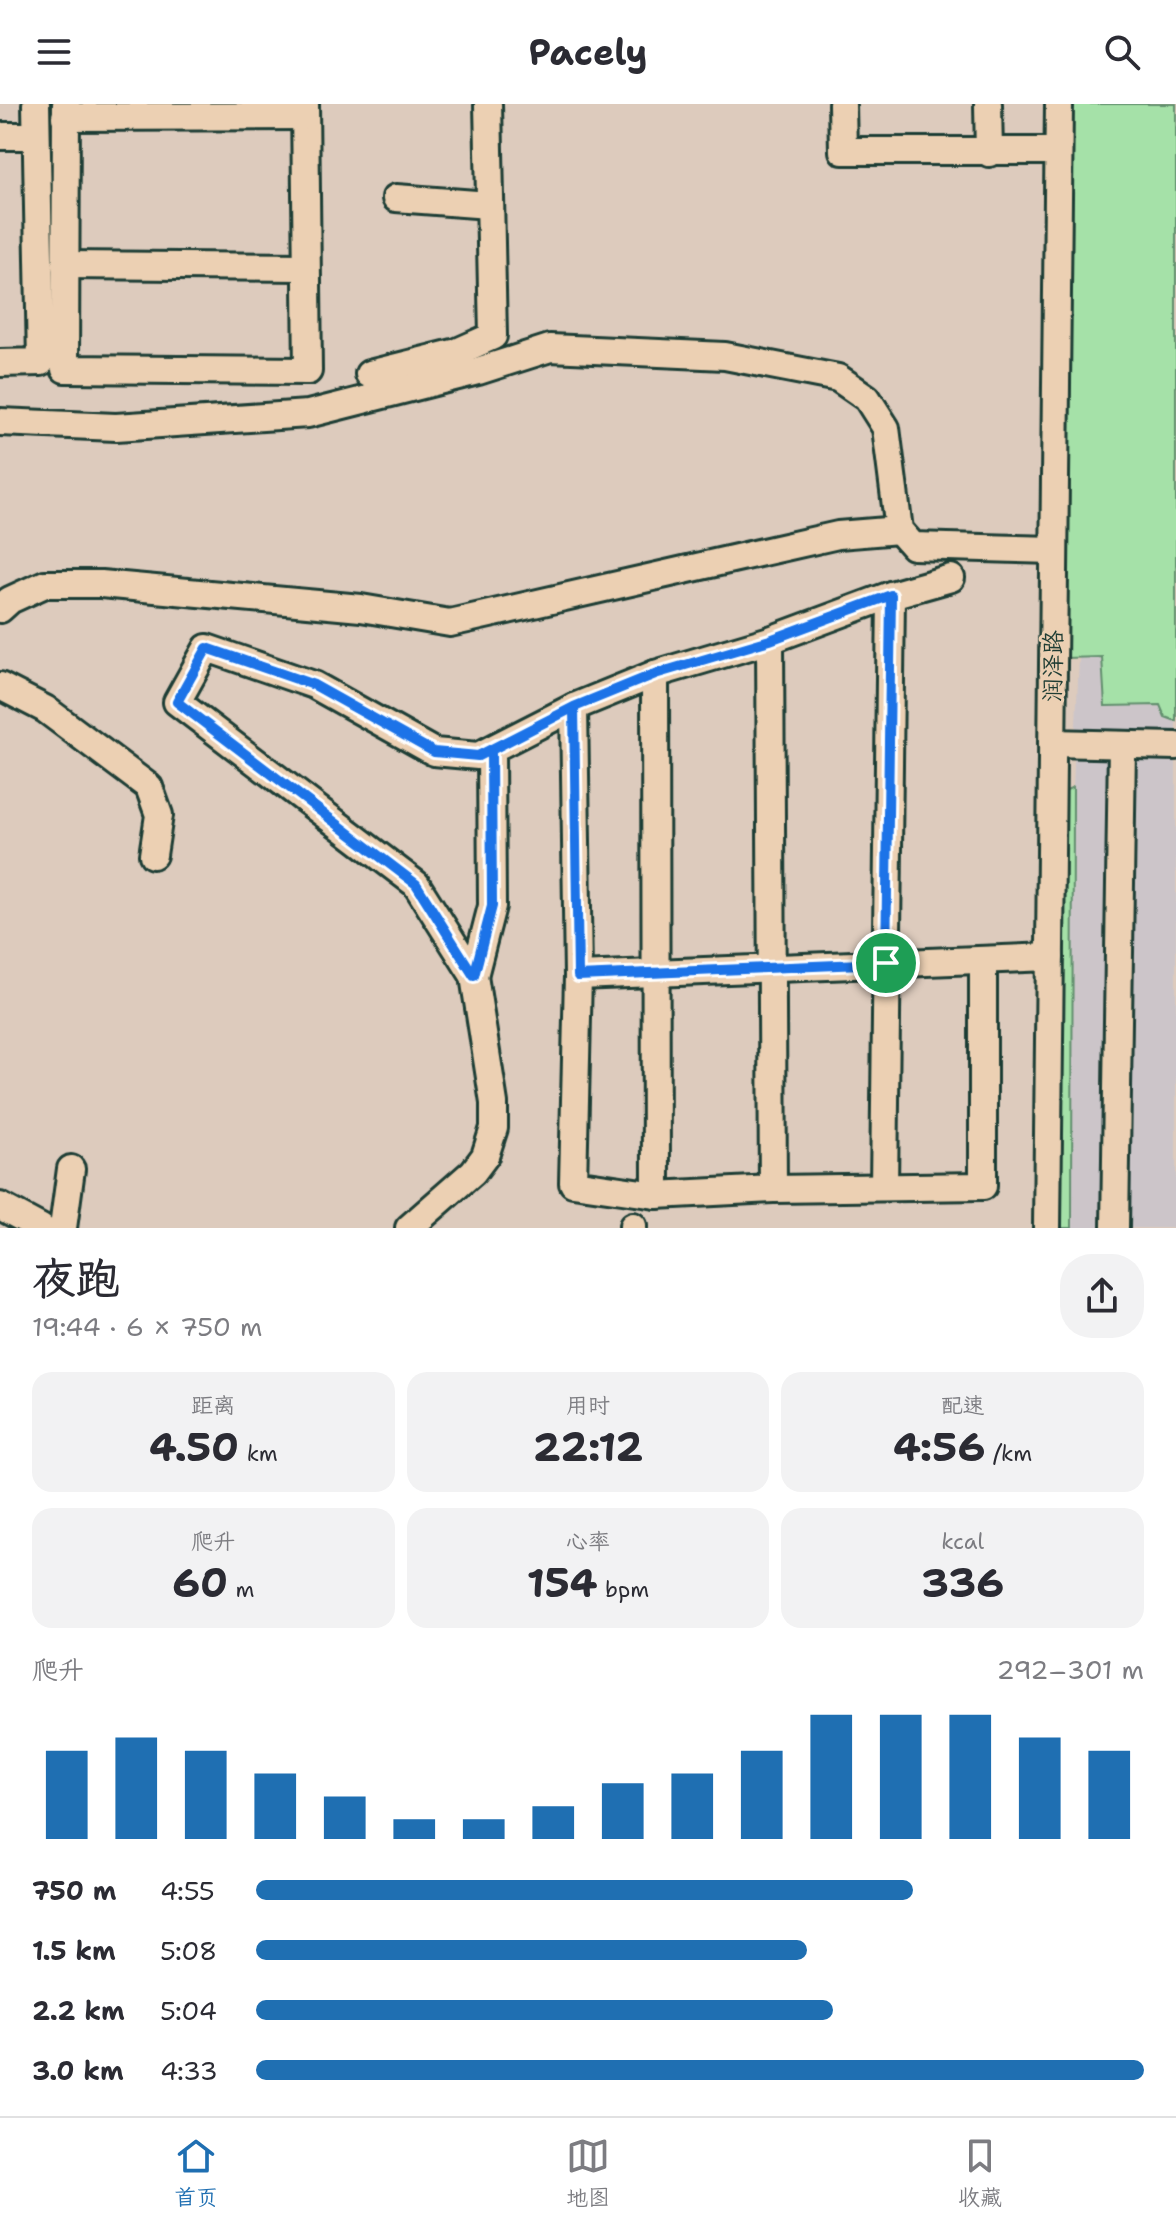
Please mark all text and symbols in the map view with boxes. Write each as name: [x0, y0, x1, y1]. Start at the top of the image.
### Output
text: Pacely: [528, 28, 648, 77]
icon: menu: [32, 30, 76, 74]
icon: search: [1100, 30, 1144, 74]
street label: 润泽路: [1036, 630, 1070, 702]
pin: [852, 929, 920, 997]
icon: arrive: [864, 941, 908, 985]
text: 夜跑: [32, 1249, 120, 1308]
button: share: [1060, 1254, 1144, 1338]
text: 19:44 · 6 × 750 m: [32, 1309, 262, 1344]
text: 距离: [191, 1391, 235, 1420]
text: 用时: [566, 1391, 610, 1420]
text: 配速: [941, 1391, 985, 1420]
text: 4.50: [149, 1420, 239, 1474]
text: 22:12: [533, 1420, 643, 1474]
text: 4:56: [893, 1420, 985, 1474]
text: km: [239, 1439, 278, 1468]
text: /km: [985, 1439, 1032, 1468]
text: 爬升: [191, 1527, 235, 1556]
text: 心率: [566, 1527, 610, 1556]
text: kcal: [941, 1527, 984, 1556]
text: 60: [172, 1556, 228, 1610]
text: 154: [527, 1556, 598, 1610]
text: 336: [921, 1556, 1004, 1610]
text: m: [228, 1575, 254, 1604]
text: bpm: [598, 1575, 649, 1604]
text: 爬升: [32, 1652, 84, 1687]
text: 292–301 m: [997, 1652, 1144, 1687]
text: 750 m: [32, 1873, 117, 1908]
text: 4:55: [160, 1873, 215, 1908]
text: 1.5 km: [32, 1933, 116, 1968]
text: 5:08: [160, 1933, 217, 1968]
text: 2.2 km: [32, 1993, 125, 2028]
text: 5:04: [160, 1993, 217, 2028]
text: 3.0 km: [32, 2053, 124, 2088]
text: 4:33: [160, 2053, 218, 2088]
tab: 首页: [174, 2134, 218, 2212]
tab: 地图: [566, 2134, 610, 2212]
tab: 收藏: [958, 2134, 1002, 2212]

